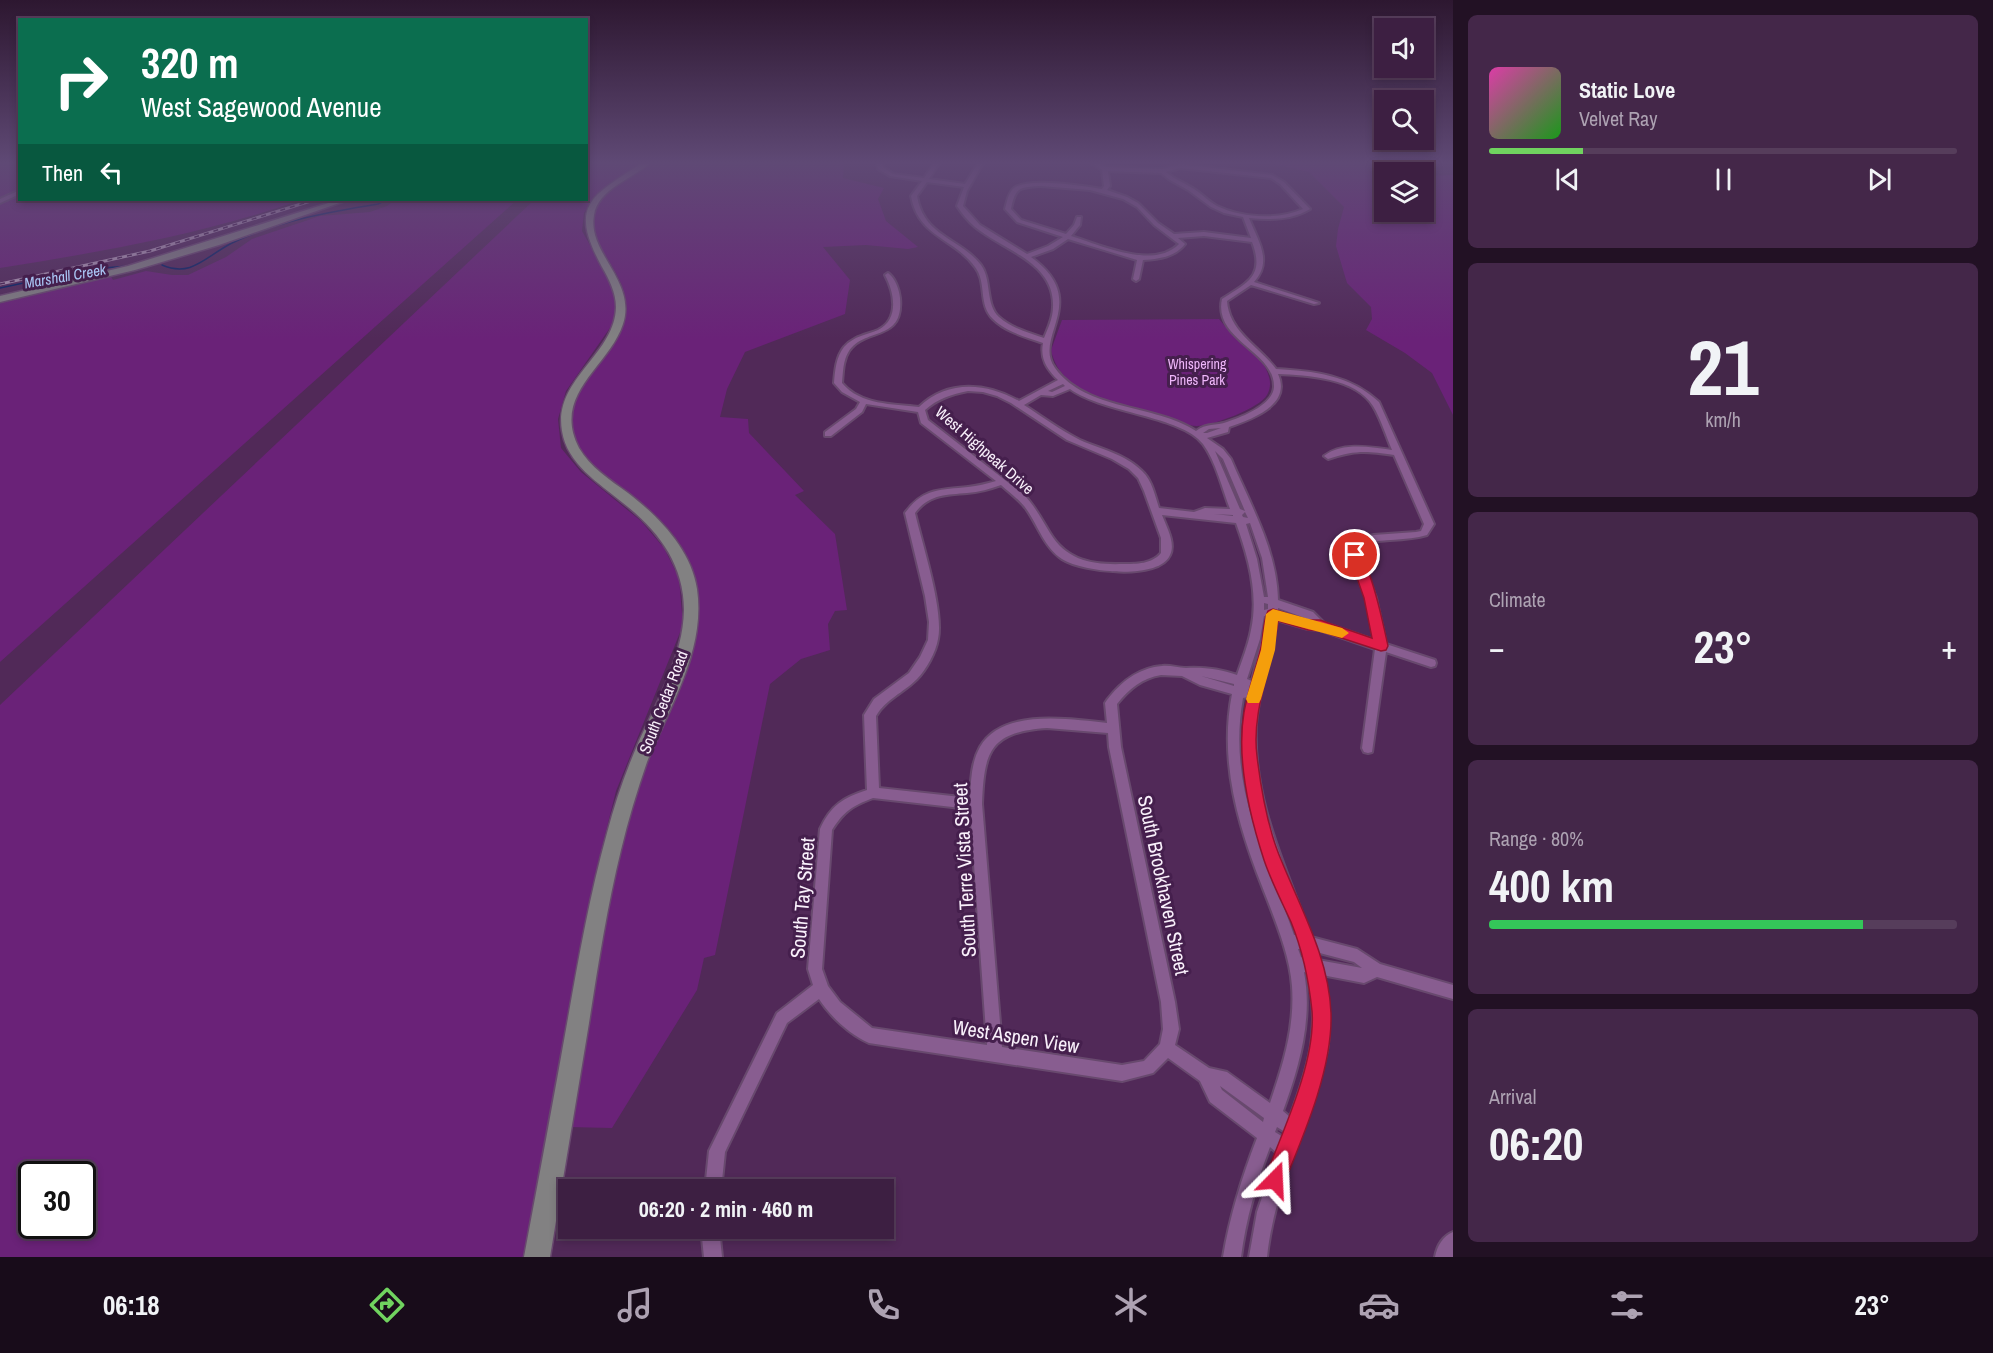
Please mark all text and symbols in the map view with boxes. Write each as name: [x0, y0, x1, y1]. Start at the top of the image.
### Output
map controls: [1374, 18, 1434, 222]
button: sound: [1374, 18, 1434, 78]
text: 320 m: [141, 35, 239, 91]
icon: right: [42, 42, 120, 120]
text: Static Love: [1579, 75, 1675, 105]
text: West Sagewood Avenue: [141, 89, 382, 125]
button: search: [1374, 90, 1434, 150]
text: Velvet Ray: [1579, 105, 1657, 132]
icon: left: [95, 156, 128, 189]
text: Then: [42, 158, 83, 188]
button: layers: [1374, 162, 1434, 222]
icon: previous: [1551, 163, 1584, 196]
icon: pause: [1707, 163, 1740, 196]
icon: next: [1863, 163, 1896, 196]
water label: Marshall Creek: [22, 258, 108, 294]
text: 21: [1687, 314, 1759, 419]
park label: Whispering Pines Park: [1168, 355, 1227, 389]
street label: West Highpeak Drive: [931, 401, 1039, 499]
text: km/h: [1705, 406, 1741, 433]
pin: [1329, 529, 1380, 580]
icon: arrive: [1338, 538, 1371, 571]
text: Climate: [1489, 586, 1546, 613]
text: 23°: [1693, 616, 1753, 677]
text: −: [1489, 625, 1505, 669]
text: +: [1941, 625, 1957, 669]
street label: South Cedar Road: [633, 647, 693, 757]
street label: South Terre Vista Street: [946, 782, 982, 958]
street label: South Brookhaven Street: [1132, 793, 1196, 978]
text: Range · 80%: [1489, 825, 1584, 852]
street label: South Tay Street: [783, 836, 821, 960]
text: 400 km: [1489, 855, 1614, 916]
street label: West Aspen View: [951, 1013, 1081, 1059]
text: Arrival: [1489, 1083, 1536, 1110]
text: 06:20: [1489, 1113, 1583, 1174]
position arrow: [1243, 1148, 1307, 1212]
speed limit sign: 30: [18, 1161, 96, 1239]
text: 06:20 · 2 min · 460 m: [639, 1194, 813, 1224]
icon: directions: [366, 1284, 408, 1326]
icon: music: [614, 1284, 656, 1326]
icon: phone: [862, 1284, 904, 1326]
icon: climate: [1110, 1284, 1152, 1326]
icon: car: [1358, 1284, 1400, 1326]
icon: filters: [1606, 1284, 1648, 1326]
text: 06:18: [103, 1287, 160, 1323]
text: 23°: [1854, 1287, 1890, 1323]

